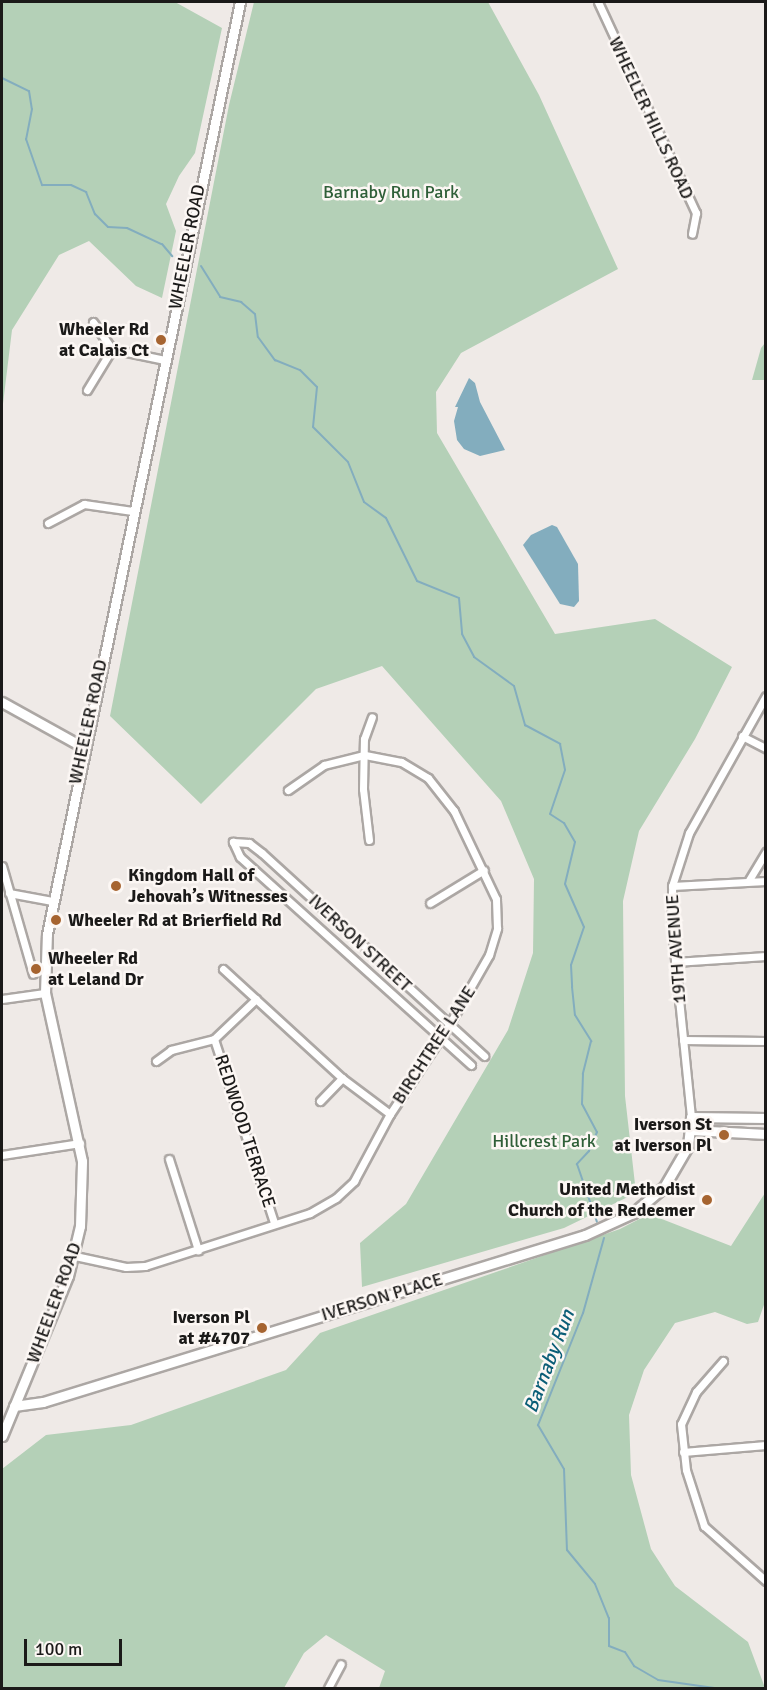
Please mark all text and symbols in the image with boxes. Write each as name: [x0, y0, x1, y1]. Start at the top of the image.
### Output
street label: WHEELER HILLS ROAD: [604, 33, 698, 203]
park label: Barnaby Run Park: [323, 181, 459, 203]
street label: WHEELER ROAD: [164, 183, 210, 311]
place label: Wheeler Rd at Calais Ct: [59, 319, 149, 362]
marker: Wheeler Rd at Calais Ct: [154, 333, 168, 347]
street label: WHEELER ROAD: [64, 658, 112, 786]
place label: Kingdom Hall of Jehovah’s Witnesses: [128, 865, 288, 908]
marker: Kingdom Hall of Jehovah’s Witnesses: [109, 879, 123, 893]
street label: IVERSON STREET: [304, 890, 416, 996]
street label: 19TH AVENUE: [661, 894, 691, 1004]
place label: Wheeler Rd at Brierfield Rd: [68, 909, 282, 931]
marker: Wheeler Rd at Brierfield Rd: [49, 913, 63, 927]
place label: Wheeler Rd at Leland Dr: [48, 948, 144, 990]
marker: Wheeler Rd at Leland Dr: [29, 962, 43, 976]
street label: BIRCHTREE LANE: [388, 982, 480, 1108]
street label: REDWOOD TERRACE: [210, 1052, 280, 1210]
place label: Iverson St at Iverson Pl: [615, 1114, 712, 1156]
marker: Iverson St at Iverson Pl: [717, 1128, 731, 1142]
park label: Hillcrest Park: [492, 1130, 596, 1152]
place label: United Methodist Church of the Redeemer: [508, 1179, 695, 1222]
marker: United Methodist Church of the Redeemer: [700, 1193, 714, 1207]
street label: WHEELER ROAD: [22, 1240, 86, 1366]
street label: IVERSON PLACE: [319, 1268, 445, 1326]
water label: Barnaby Run: [518, 1306, 580, 1416]
place label: Iverson Pl at #4707: [172, 1307, 250, 1350]
marker: Iverson Pl at #4707: [255, 1321, 269, 1335]
scale bar: [27, 1627, 124, 1665]
text: 100 m: [35, 1638, 82, 1660]

